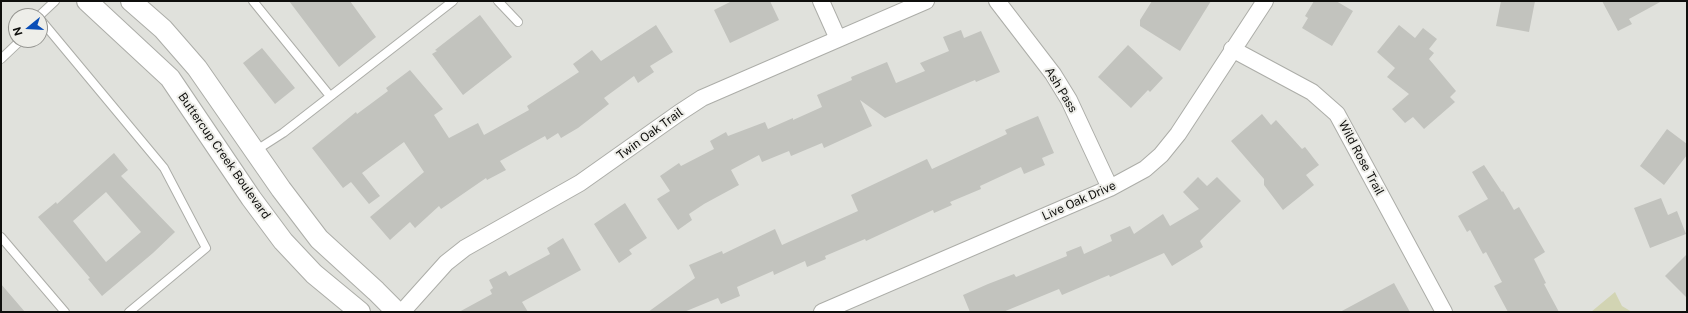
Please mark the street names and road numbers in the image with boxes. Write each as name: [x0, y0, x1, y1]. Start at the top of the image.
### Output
street label: Ash Pass: [1042, 65, 1080, 115]
street label: Buttercup Creek Boulevard: [175, 90, 273, 222]
street label: Twin Oak Trail: [614, 105, 686, 163]
street label: Wild Rose Trail: [1335, 118, 1387, 198]
street label: Live Oak Drive: [1040, 178, 1118, 224]

